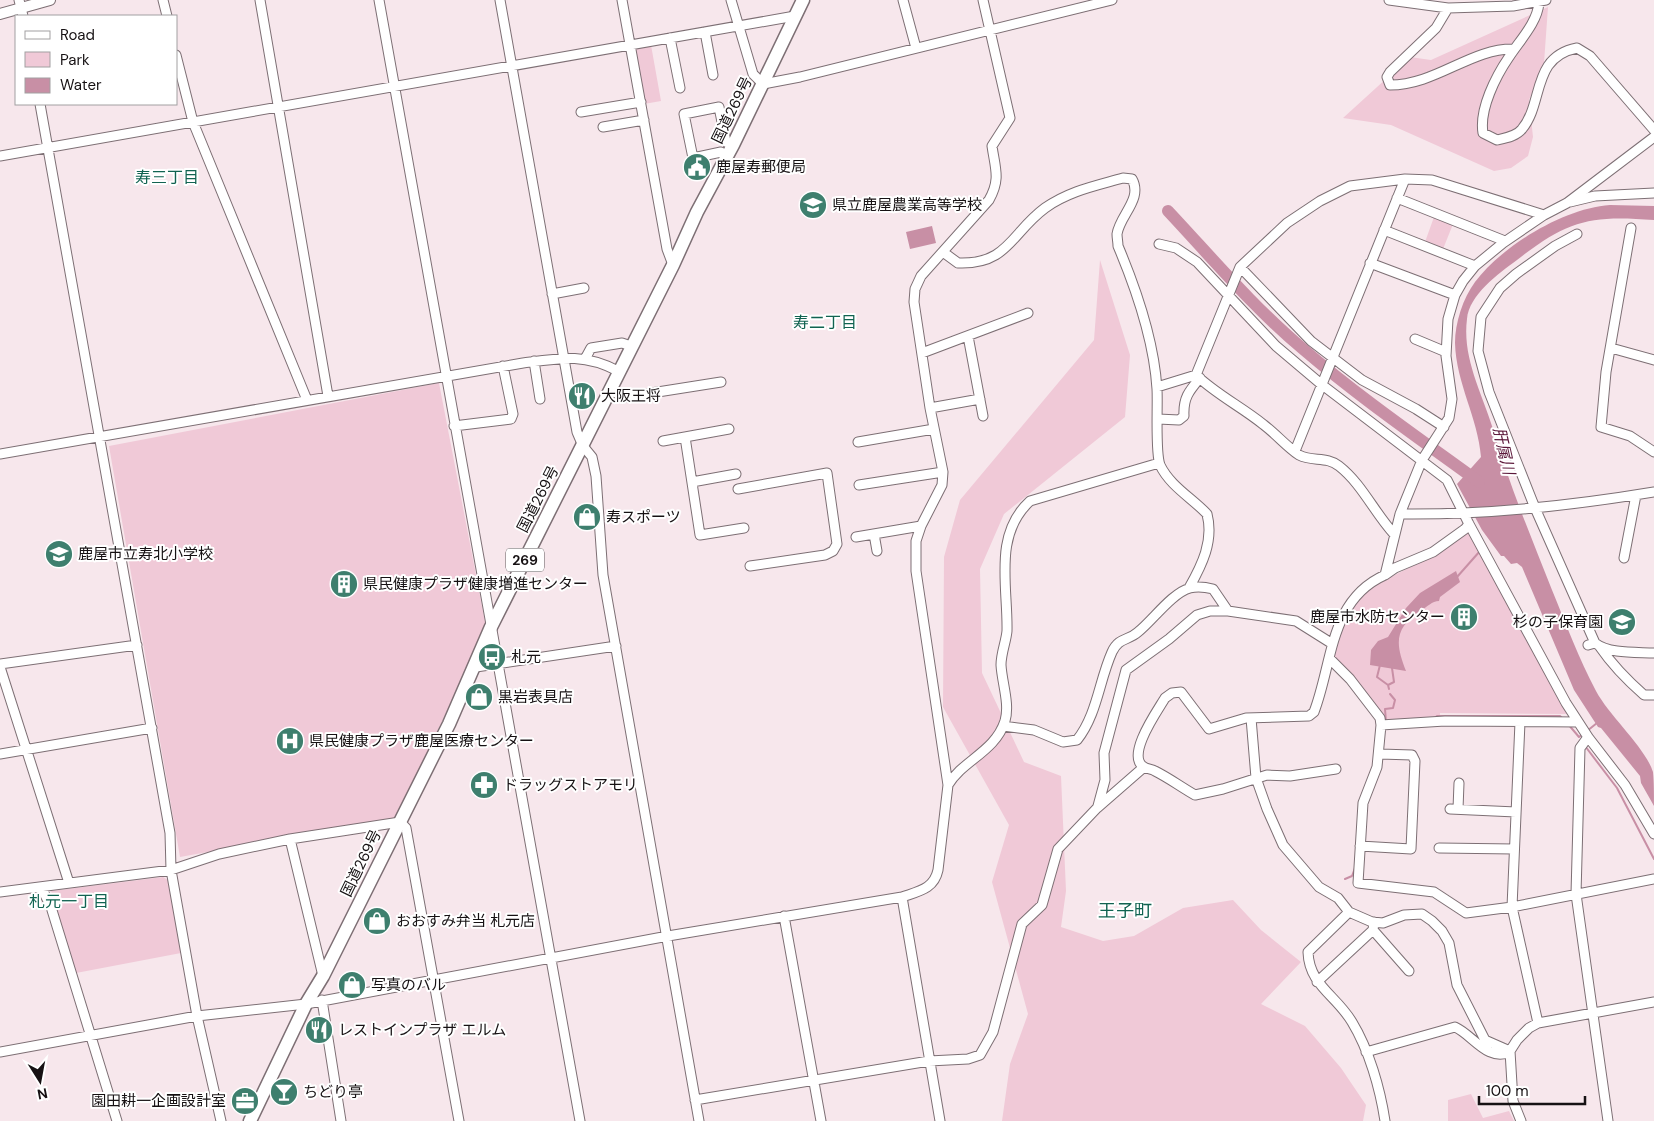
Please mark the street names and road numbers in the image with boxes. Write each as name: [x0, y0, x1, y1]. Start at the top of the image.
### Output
street label: 国道269号: [707, 73, 757, 147]
street label: 国道269号: [513, 462, 563, 536]
road number: 269: [506, 548, 544, 572]
street label: 国道269号: [336, 826, 386, 900]

